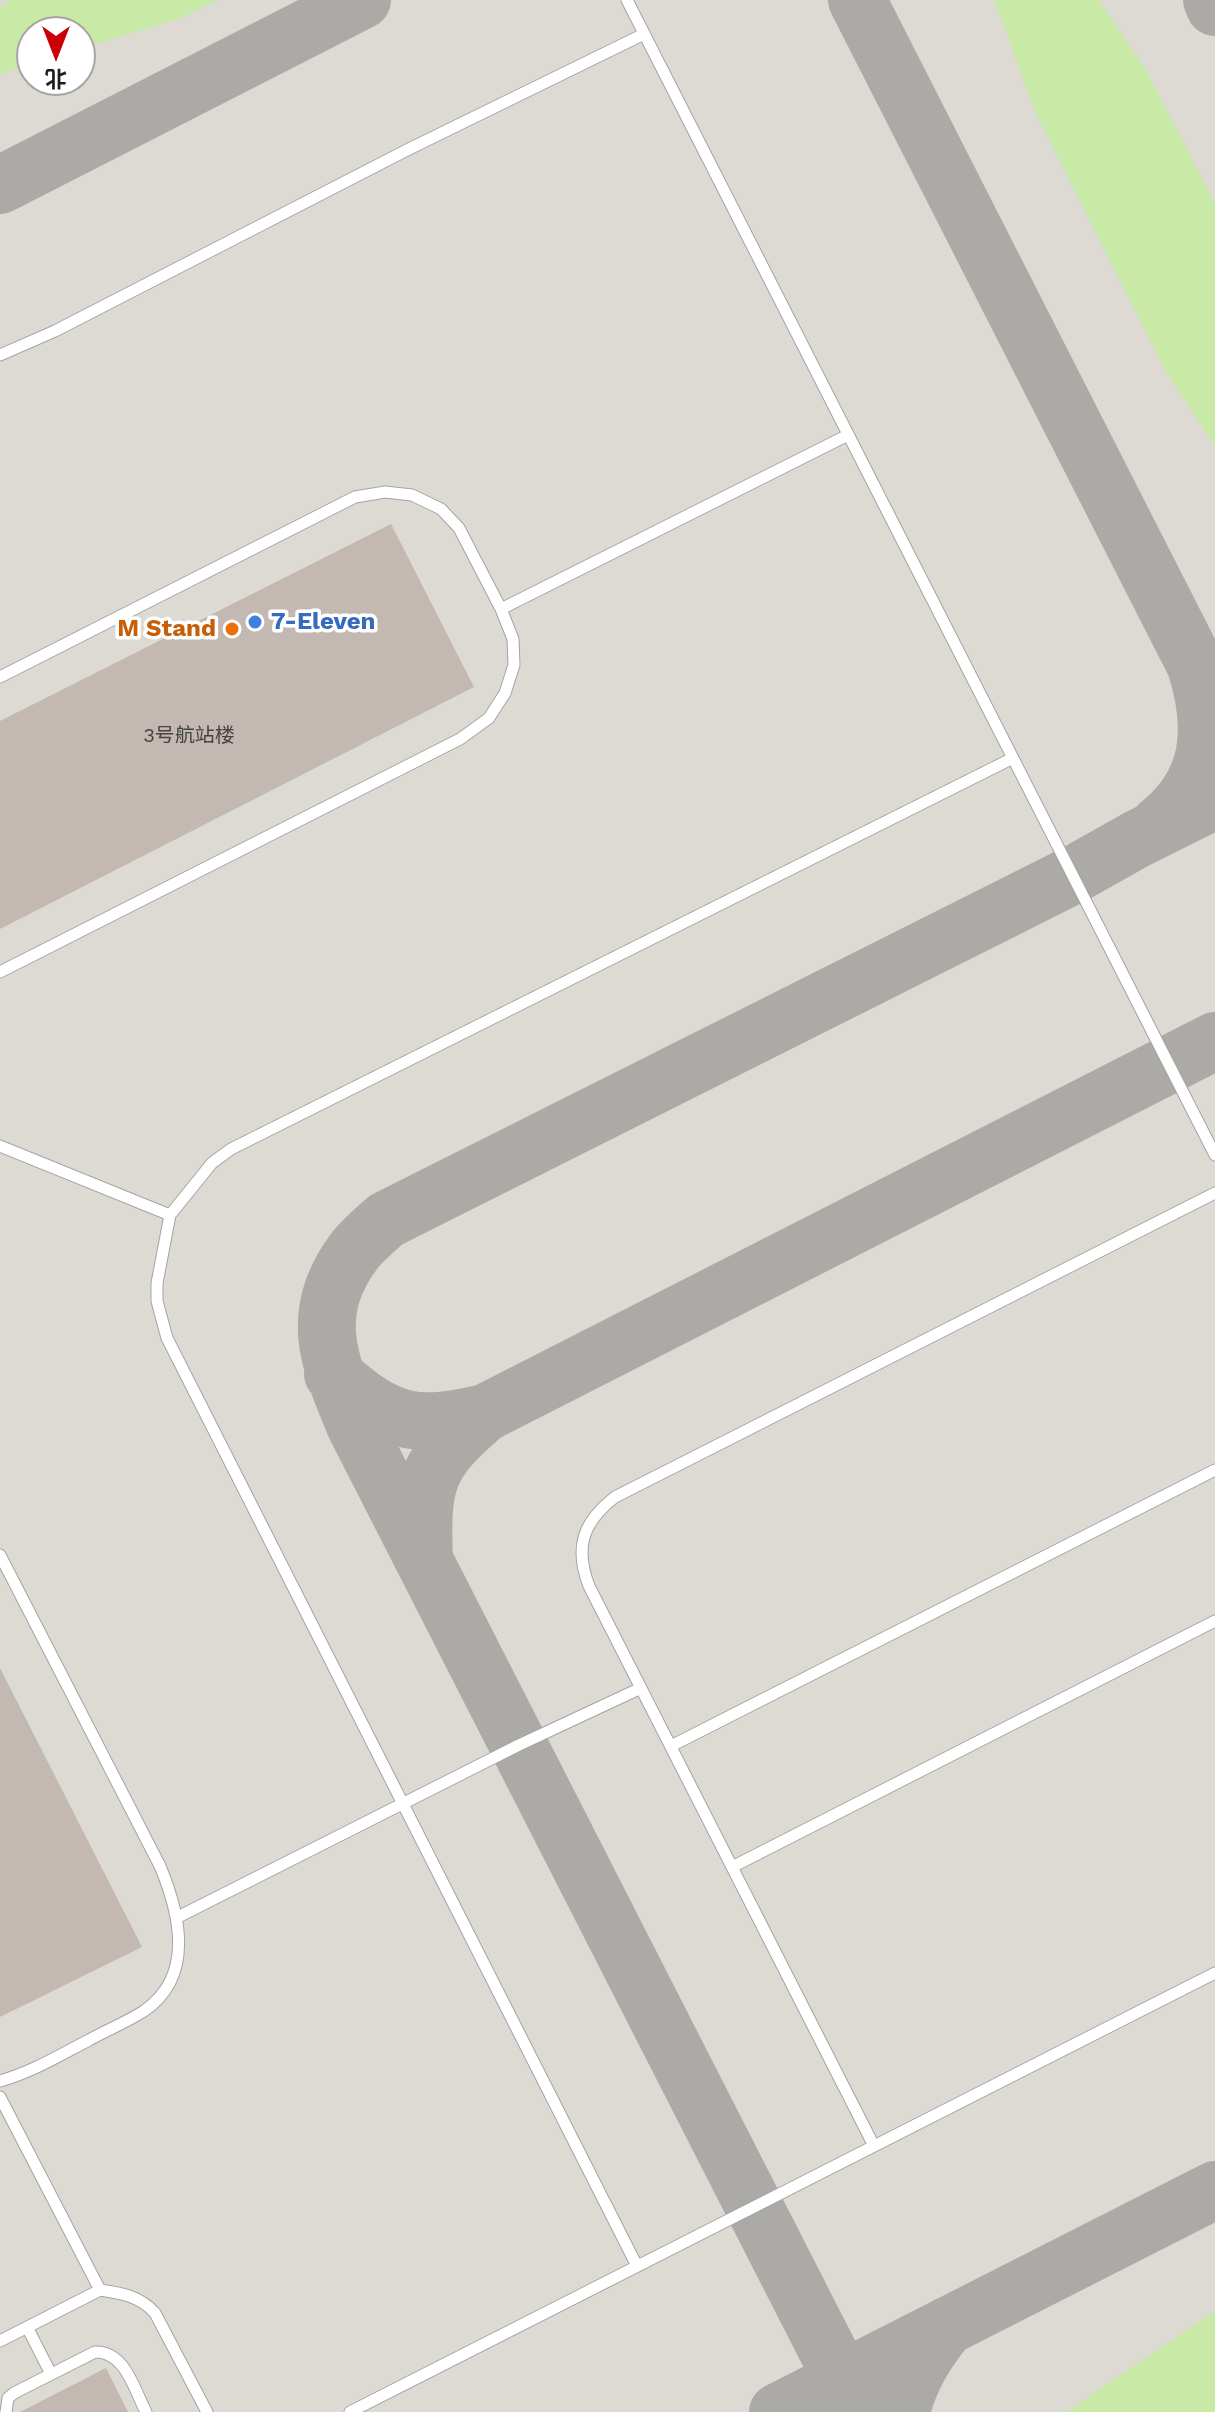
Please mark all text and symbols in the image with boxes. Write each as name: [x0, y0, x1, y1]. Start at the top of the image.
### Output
north arrow: [16, 16, 96, 96]
text: 北: [45, 66, 67, 91]
place label: 7-Eleven: [271, 608, 375, 636]
marker: 7-Eleven: [246, 613, 264, 631]
place label: M Stand: [117, 615, 216, 643]
marker: M Stand: [223, 620, 241, 638]
house number: 3号航站楼: [143, 724, 235, 748]

